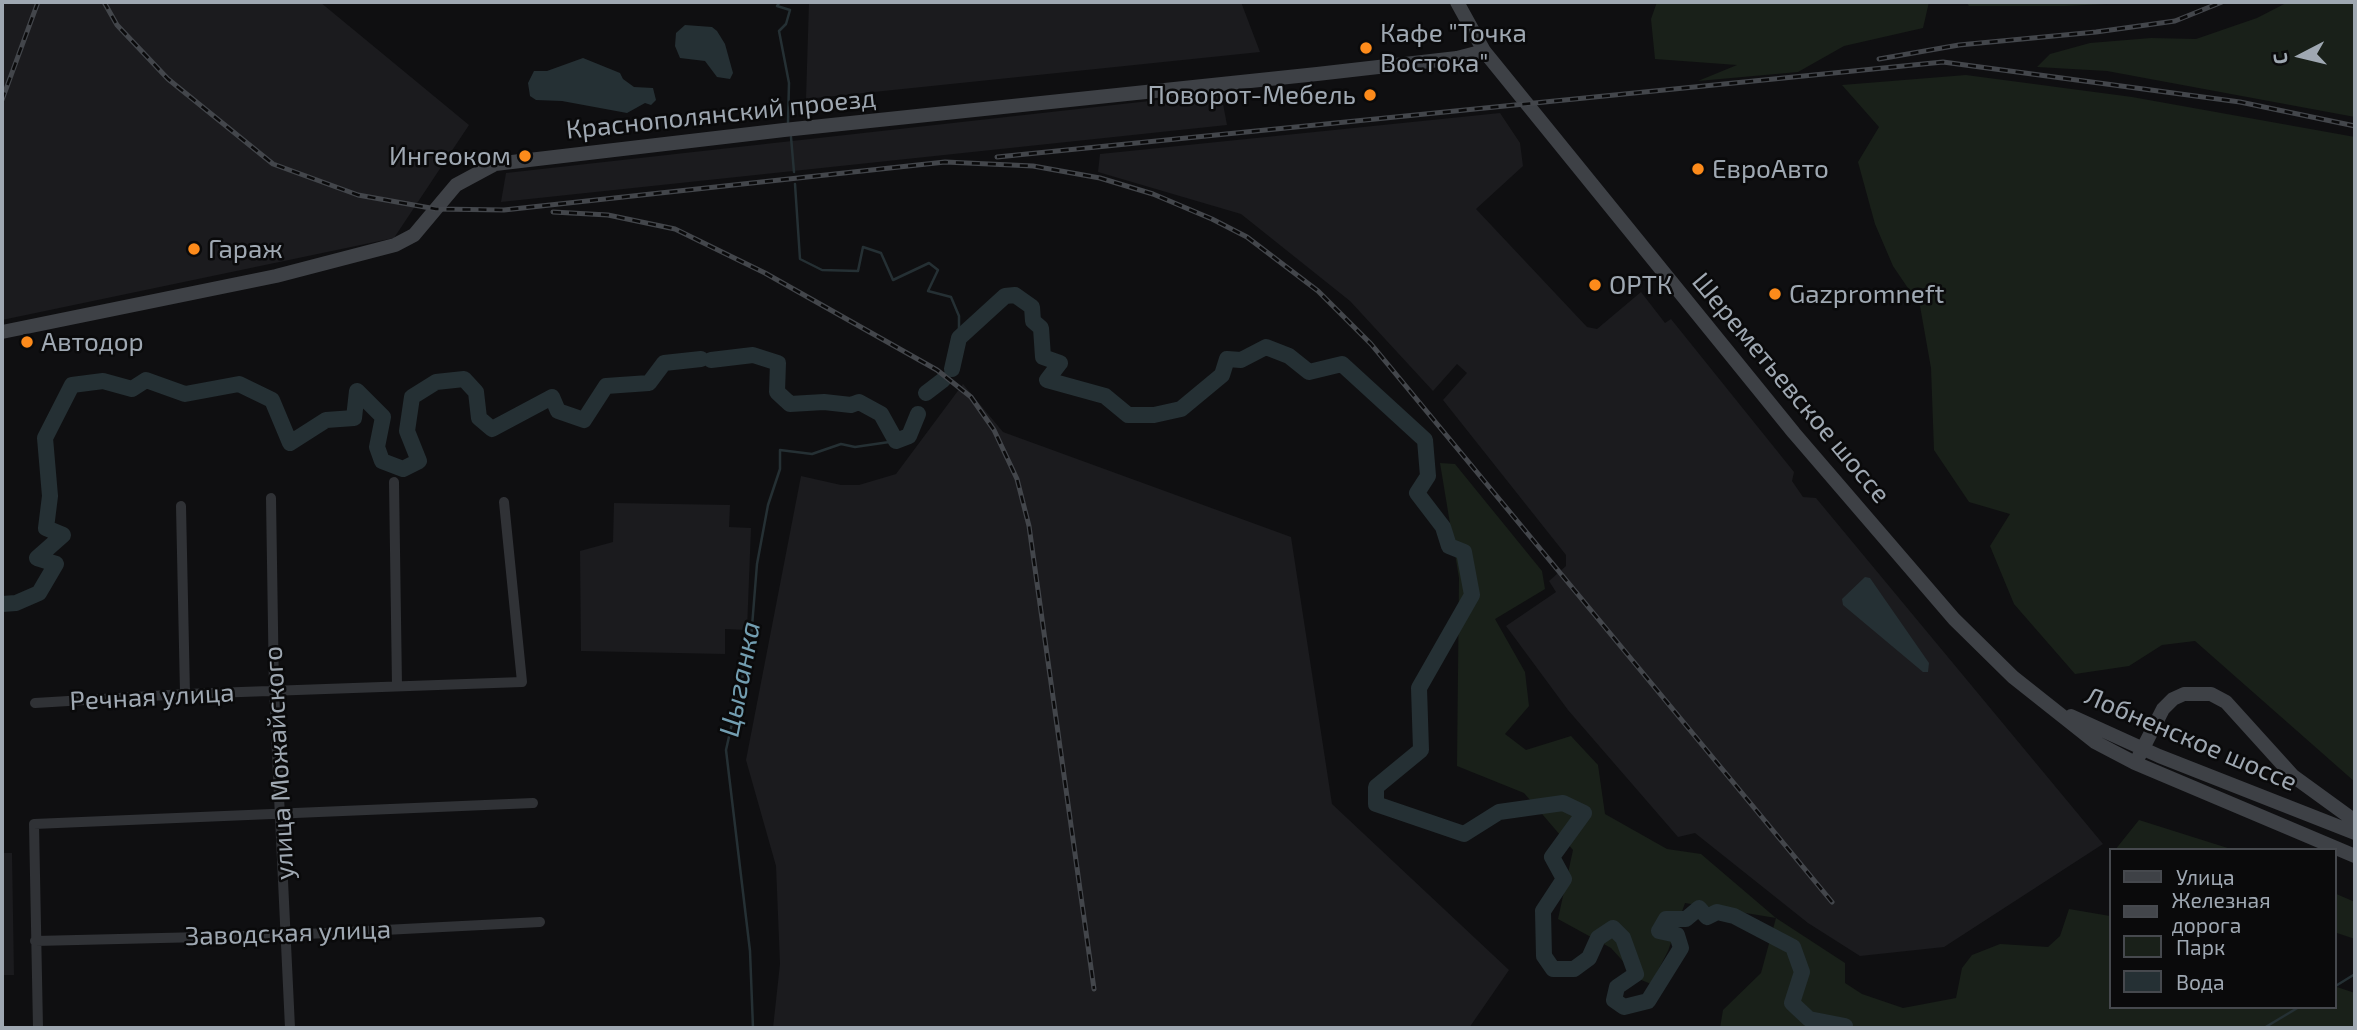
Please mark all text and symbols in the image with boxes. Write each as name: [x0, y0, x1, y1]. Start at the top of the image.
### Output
place label: Кафе "Точка Востока": [1380, 17, 1527, 78]
north arrow: [2266, 21, 2336, 91]
marker: Кафе "Точка Востока": [1358, 40, 1374, 56]
text: С: [2268, 52, 2292, 66]
place label: Поворот-Мебель: [1148, 79, 1356, 111]
street label: Краснополянский проезд: [565, 82, 877, 146]
marker: Поворот-Мебель: [1362, 87, 1378, 103]
place label: Ингеоком: [389, 140, 511, 172]
marker: Ингеоком: [517, 148, 533, 164]
place label: ЕвроАвто: [1712, 153, 1829, 185]
marker: ЕвроАвто: [1690, 161, 1706, 177]
place label: Гараж: [208, 233, 283, 265]
marker: Гараж: [186, 241, 202, 257]
street label: Шереметьевское шоссе: [1685, 266, 1897, 510]
place label: ОРТК: [1609, 269, 1672, 301]
marker: ОРТК: [1587, 277, 1603, 293]
place label: Gazpromneft: [1789, 278, 1944, 310]
marker: Gazpromneft: [1767, 286, 1783, 302]
place label: Автодор: [41, 326, 144, 358]
marker: Автодор: [19, 334, 35, 350]
water label: Цыганка: [712, 618, 768, 740]
street label: улица Можайского: [257, 645, 301, 881]
street label: Речная улица: [69, 677, 235, 717]
street label: Лобненское шоссе: [2080, 680, 2302, 798]
legend: [2108, 848, 2336, 1009]
text: Улица: [2176, 864, 2235, 889]
text: Железная дорога: [2172, 887, 2271, 937]
street label: Заводская улица: [184, 914, 392, 952]
text: Парк: [2176, 934, 2225, 959]
text: Вода: [2176, 969, 2225, 994]

